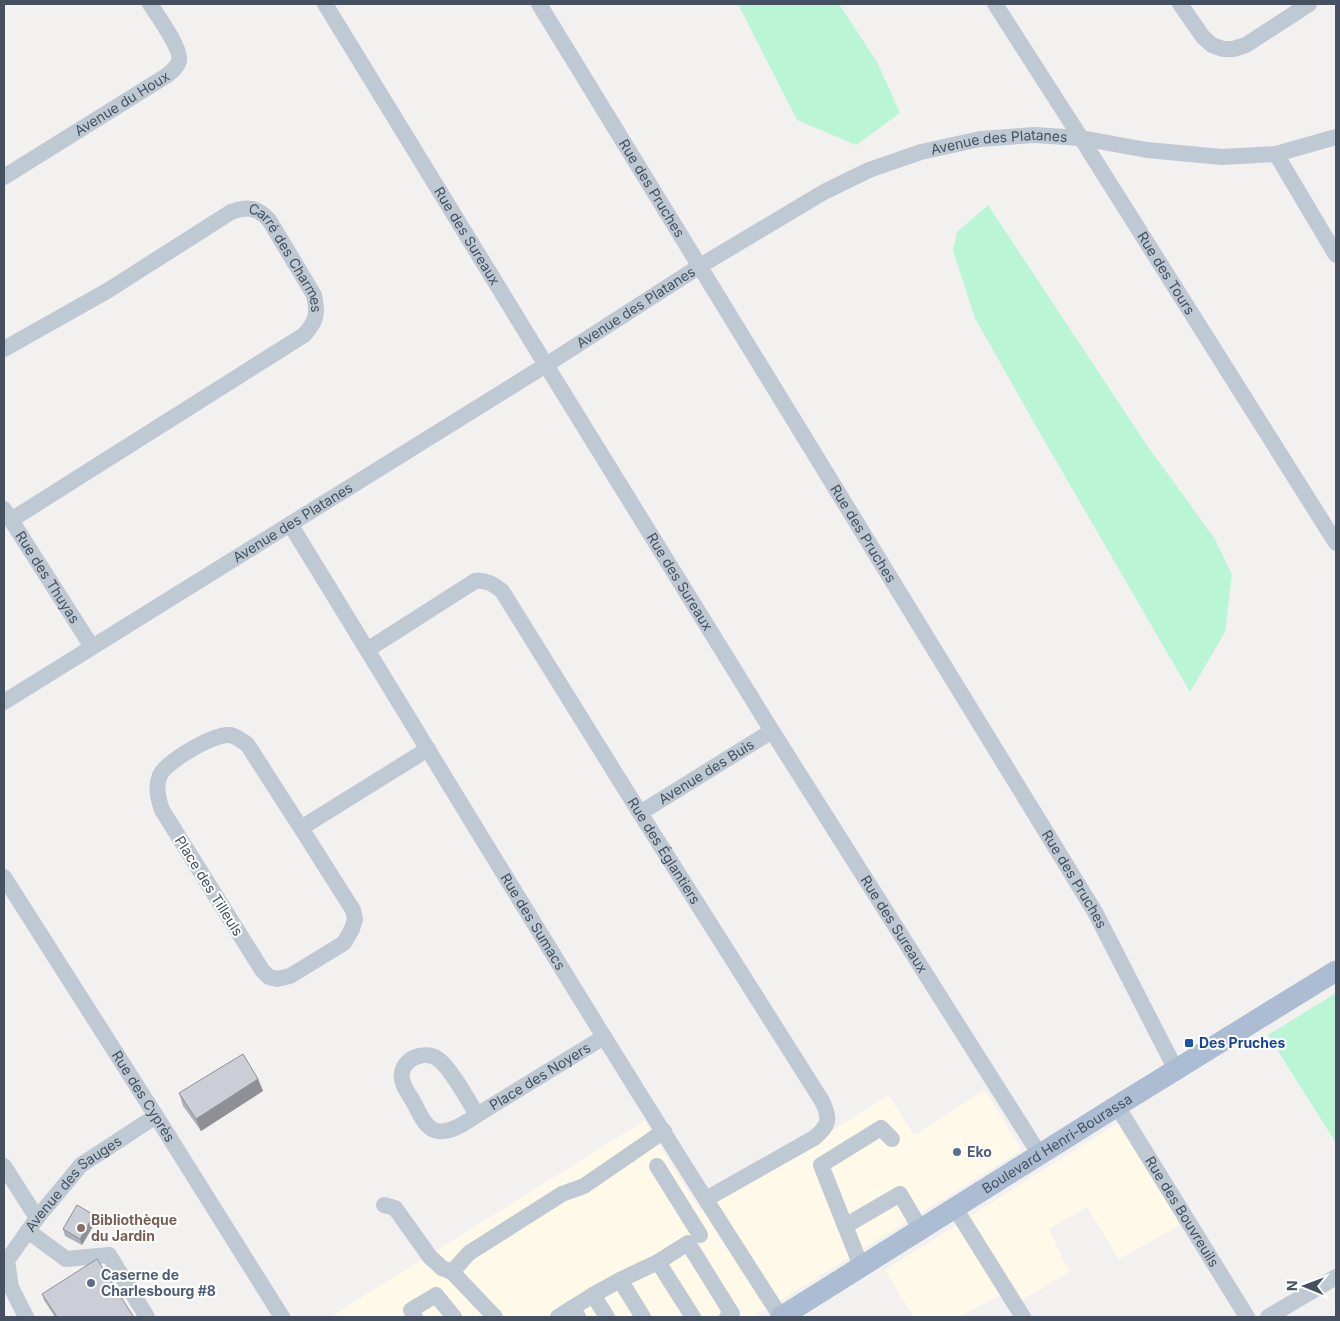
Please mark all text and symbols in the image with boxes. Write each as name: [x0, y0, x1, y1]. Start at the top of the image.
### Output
street label: Avenue du Houx: [71, 67, 173, 139]
street label: Avenue des Platanes: [929, 126, 1068, 158]
street label: Rue des Pruches: [616, 136, 689, 240]
street label: Rue des Sureaux: [431, 184, 504, 288]
street label: Carré des Charmes: [247, 199, 325, 313]
street label: Rue des Tours: [1134, 228, 1199, 318]
street label: Avenue des Platanes: [573, 262, 698, 351]
street label: Avenue des Platanes: [229, 478, 355, 566]
street label: Rue des Pruches: [827, 481, 900, 585]
street label: Rue des Thuyas: [12, 528, 84, 626]
street label: Rue des Sureaux: [644, 529, 717, 634]
street label: Avenue des Buis: [655, 735, 757, 808]
street label: Rue des Églantiers: [624, 794, 704, 907]
street label: Rue des Pruches: [1039, 827, 1111, 931]
street label: Place des Tilleuls: [172, 833, 247, 939]
street label: Rue des Sumacs: [497, 870, 570, 973]
street label: Rue des Sureaux: [857, 872, 932, 976]
place label: Des Pruches: [1199, 1034, 1285, 1051]
marker: Des Pruches: [1183, 1037, 1195, 1049]
street label: Place des Noyers: [486, 1038, 593, 1113]
street label: Rue des Cyprès: [109, 1047, 179, 1145]
street label: Boulevard Henri-Bourassa: [979, 1090, 1135, 1197]
street label: Avenue des Sauges: [21, 1132, 125, 1235]
place label: Eko: [967, 1143, 992, 1160]
marker: Eko: [951, 1146, 963, 1158]
street label: Rue des Bouvreuils: [1142, 1153, 1223, 1270]
place label: Bibliothèque du Jardin: [91, 1211, 177, 1244]
marker: Bibliothèque du Jardin: [75, 1222, 87, 1234]
north arrow: [1280, 1261, 1330, 1311]
place label: Caserne de Charlesbourg #8: [101, 1266, 216, 1299]
marker: Caserne de Charlesbourg #8: [85, 1277, 97, 1289]
text: N: [1283, 1280, 1300, 1291]

